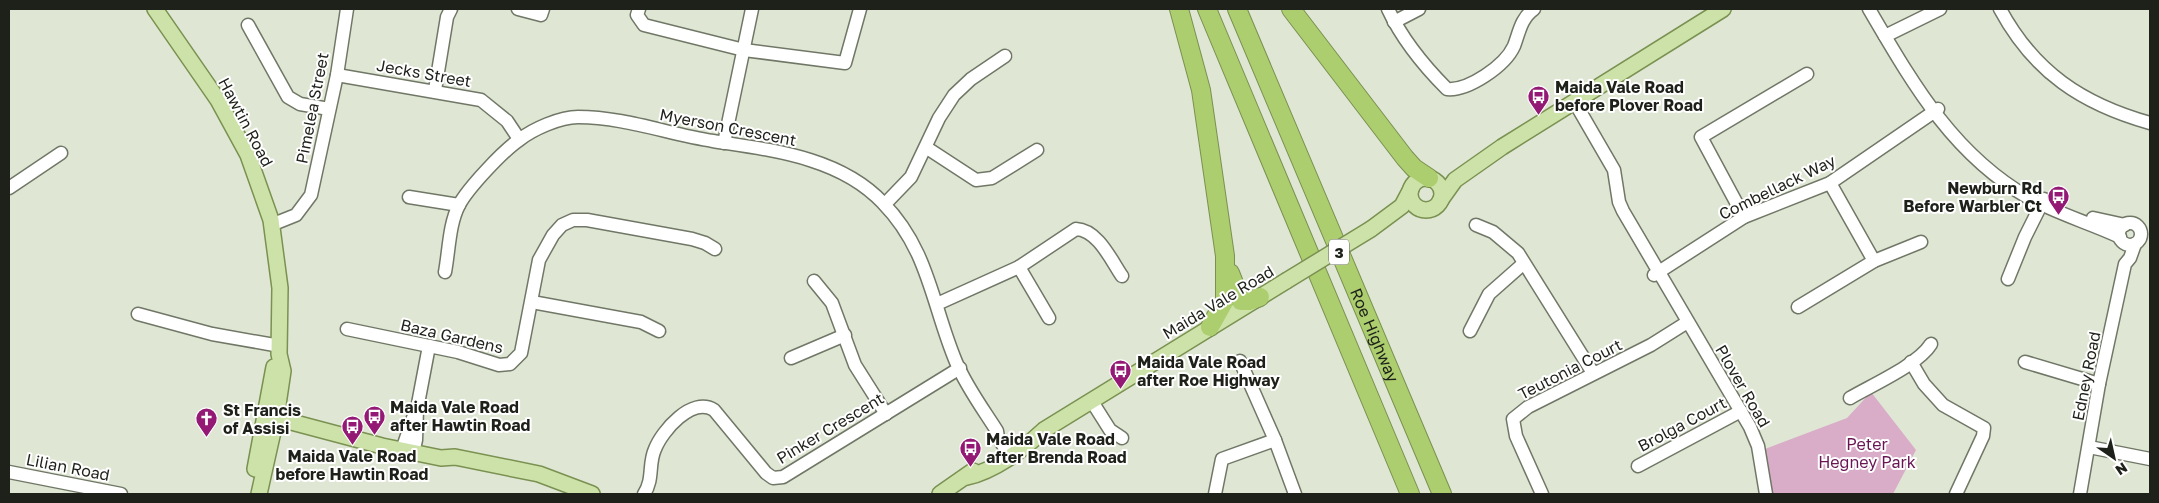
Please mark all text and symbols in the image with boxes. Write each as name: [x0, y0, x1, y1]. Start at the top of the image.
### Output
street label: Pimelea Street: [291, 51, 333, 165]
street label: Jecks Street: [375, 55, 473, 91]
street label: Hawtin Road: [214, 74, 278, 170]
place label: Maida Vale Road before Plover Road: [1555, 77, 1703, 115]
bus stop icon: Maida Vale Road before Plover Road: [1527, 84, 1551, 115]
street label: Myerson Crescent: [658, 104, 798, 150]
street label: Combellack Way: [1715, 150, 1839, 224]
place label: Newburn Rd Before Warbler Ct: [1903, 178, 2042, 216]
bus stop icon: Newburn Rd Before Warbler Ct: [2046, 185, 2070, 216]
road number: 3: [1329, 240, 1349, 264]
street label: Maida Vale Road: [1159, 261, 1277, 343]
street label: Roe Highway: [1346, 285, 1404, 385]
street label: Baza Gardens: [399, 314, 505, 358]
street label: Edney Road: [2068, 330, 2104, 422]
street label: Teutonia Court: [1515, 334, 1625, 404]
street label: Plover Road: [1711, 341, 1775, 431]
place label: Maida Vale Road after Roe Highway: [1137, 352, 1280, 390]
bus stop icon: Maida Vale Road after Roe Highway: [1109, 359, 1133, 390]
street label: Pinker Crescent: [773, 388, 887, 468]
street label: Brolga Court: [1634, 392, 1730, 456]
place label: Maida Vale Road after Hawtin Road: [390, 397, 531, 435]
place label: St Francis of Assisi: [223, 400, 301, 438]
bus stop icon: Maida Vale Road after Hawtin Road: [362, 404, 386, 435]
church icon: St Francis of Assisi: [195, 407, 219, 438]
bus stop icon: Maida Vale Road before Hawtin Road: [340, 415, 364, 446]
place label: Maida Vale Road after Brenda Road: [986, 429, 1127, 467]
north arrow: [2089, 433, 2139, 483]
park label: Peter Hegney Park: [1818, 434, 1916, 472]
bus stop icon: Maida Vale Road after Brenda Road: [958, 436, 982, 467]
place label: Maida Vale Road before Hawtin Road: [276, 446, 429, 484]
street label: Lilian Road: [24, 449, 112, 485]
text: N: [2112, 459, 2131, 479]

